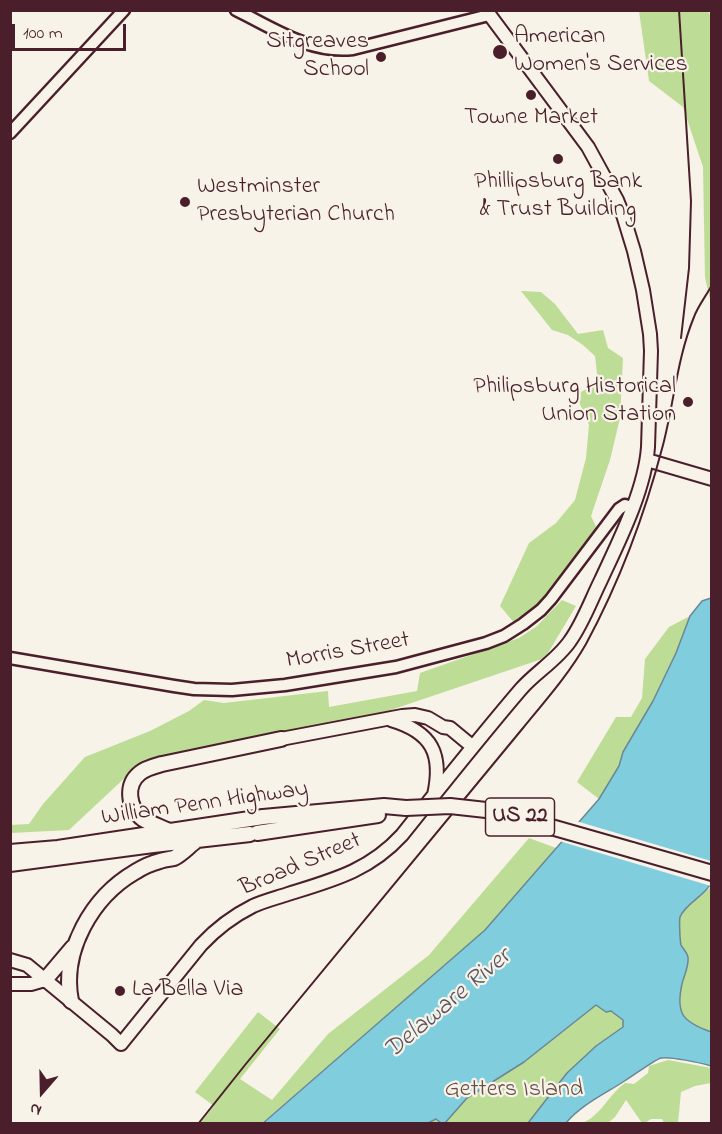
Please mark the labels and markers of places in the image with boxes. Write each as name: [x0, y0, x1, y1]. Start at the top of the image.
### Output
place label: American Women's Services: [514, 24, 688, 80]
place label: Sitgreaves School: [266, 29, 369, 85]
marker: American Women's Services: [491, 43, 509, 61]
marker: Sitgreaves School: [374, 50, 388, 64]
marker: Towne Market: [524, 88, 538, 102]
place label: Towne Market: [464, 105, 598, 133]
marker: Phillipsburg Bank & Trust Building: [551, 152, 565, 166]
place label: Phillipsburg Bank & Trust Building: [474, 169, 642, 225]
place label: Westminster Presbyterian Church: [197, 174, 395, 230]
marker: Westminster Presbyterian Church: [178, 195, 192, 209]
place label: Philipsburg Historical Union Station: [473, 374, 676, 430]
marker: Philipsburg Historical Union Station: [681, 395, 695, 409]
place label: La Bella Via: [132, 977, 244, 1005]
marker: La Bella Via: [113, 984, 127, 998]

